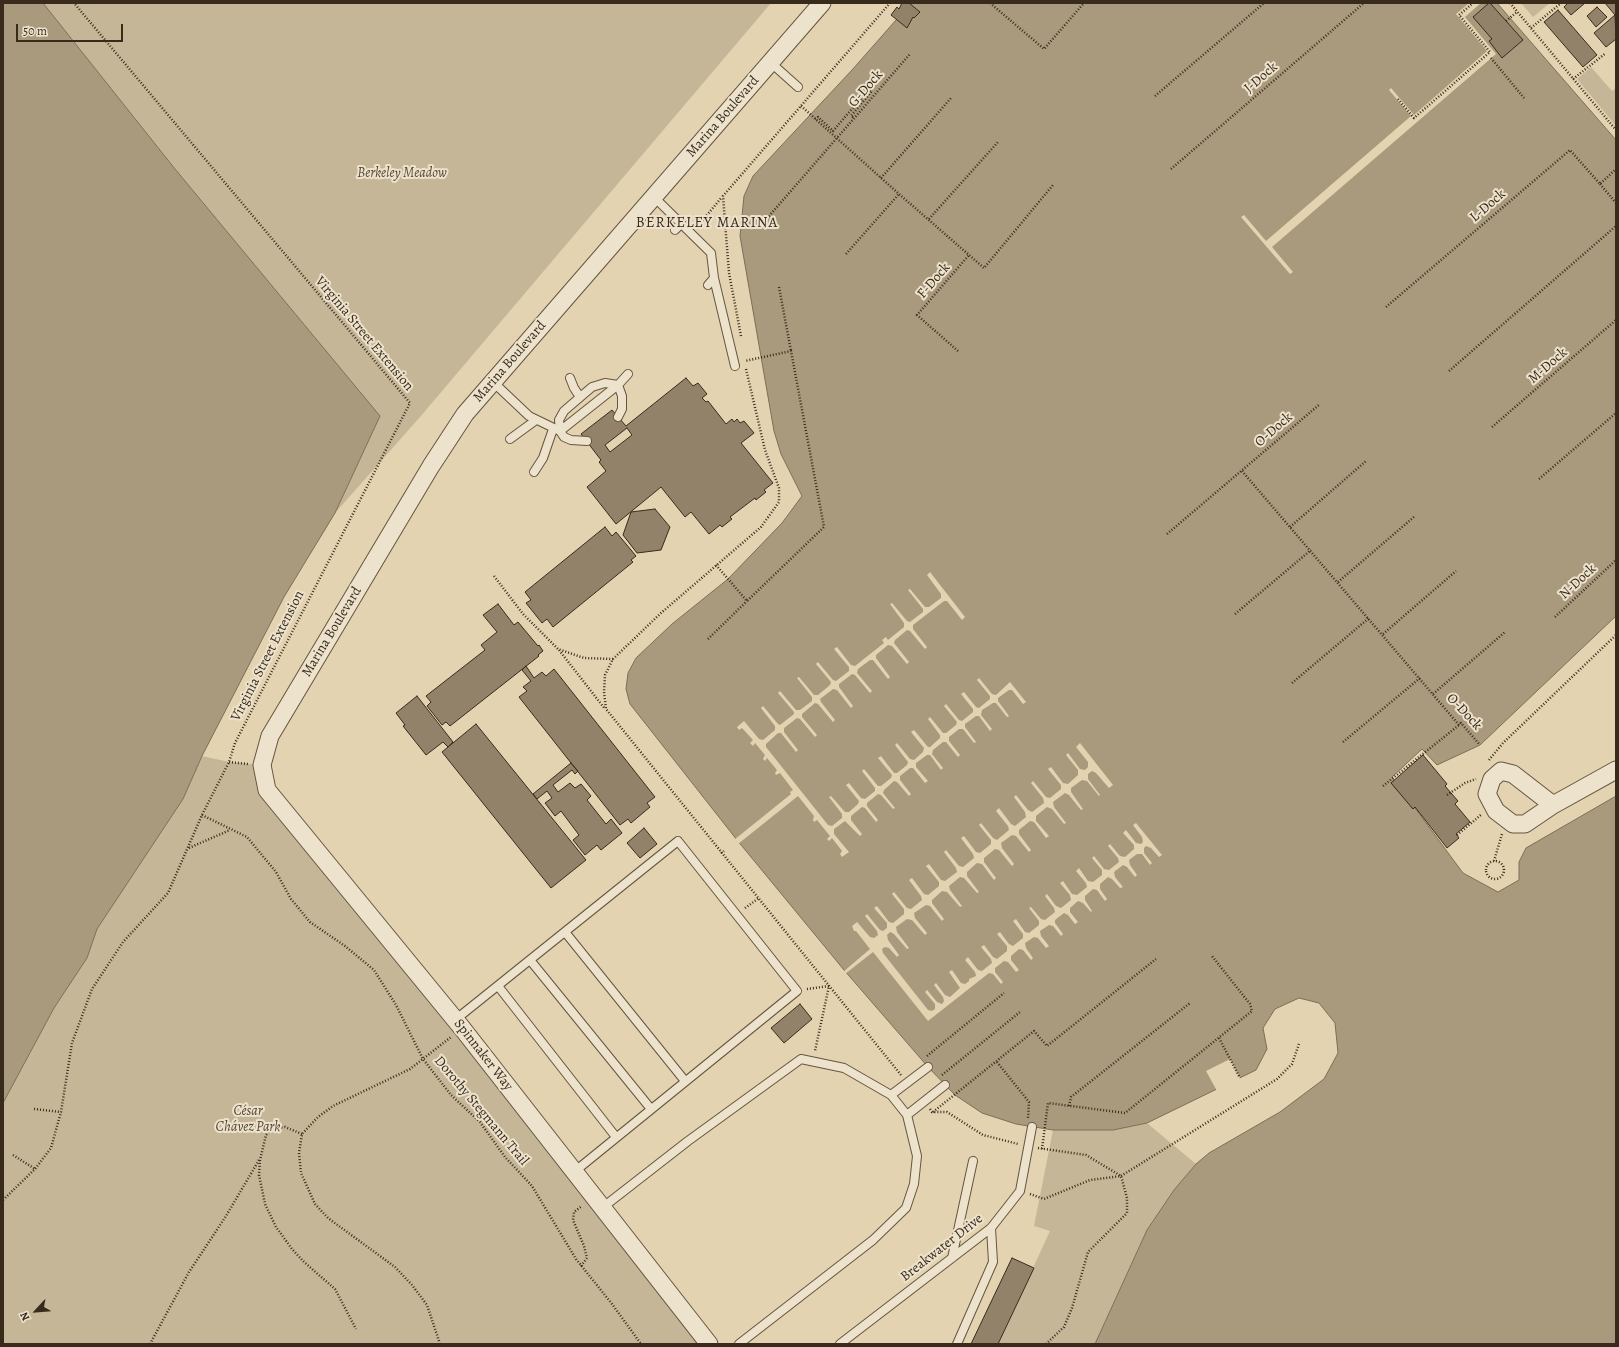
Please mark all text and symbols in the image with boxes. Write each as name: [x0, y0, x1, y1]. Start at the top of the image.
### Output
scale bar: [18, 16, 125, 42]
text: 50 m: [23, 23, 47, 39]
street label: J-Dock: [1241, 59, 1281, 97]
street label: G-Dock: [845, 67, 887, 111]
street label: Marina Boulevard: [683, 73, 763, 161]
park label: Berkeley Meadow: [357, 166, 447, 182]
street label: L-Dock: [1467, 186, 1509, 226]
district label: BERKELEY MARINA: [636, 214, 778, 232]
street label: F-Dock: [914, 260, 954, 302]
street label: Virginia Street Extension: [311, 273, 417, 395]
street label: Marina Boulevard: [470, 318, 550, 406]
street label: M-Dock: [1525, 345, 1571, 387]
street label: O-Dock: [1252, 409, 1296, 451]
street label: N-Dock: [1556, 561, 1600, 603]
street label: Marina Boulevard: [298, 584, 366, 680]
street label: Virginia Street Extension: [228, 588, 308, 724]
street label: O-Dock: [1443, 690, 1485, 734]
street label: Spinnaker Way: [450, 1016, 516, 1094]
street label: Dorothy Stegmann Trail: [430, 1053, 532, 1169]
park label: César Chávez Park: [216, 1104, 280, 1136]
street label: Breakwater Drive: [897, 1211, 987, 1285]
north arrow: [16, 1291, 56, 1331]
text: N: [16, 1310, 33, 1323]

